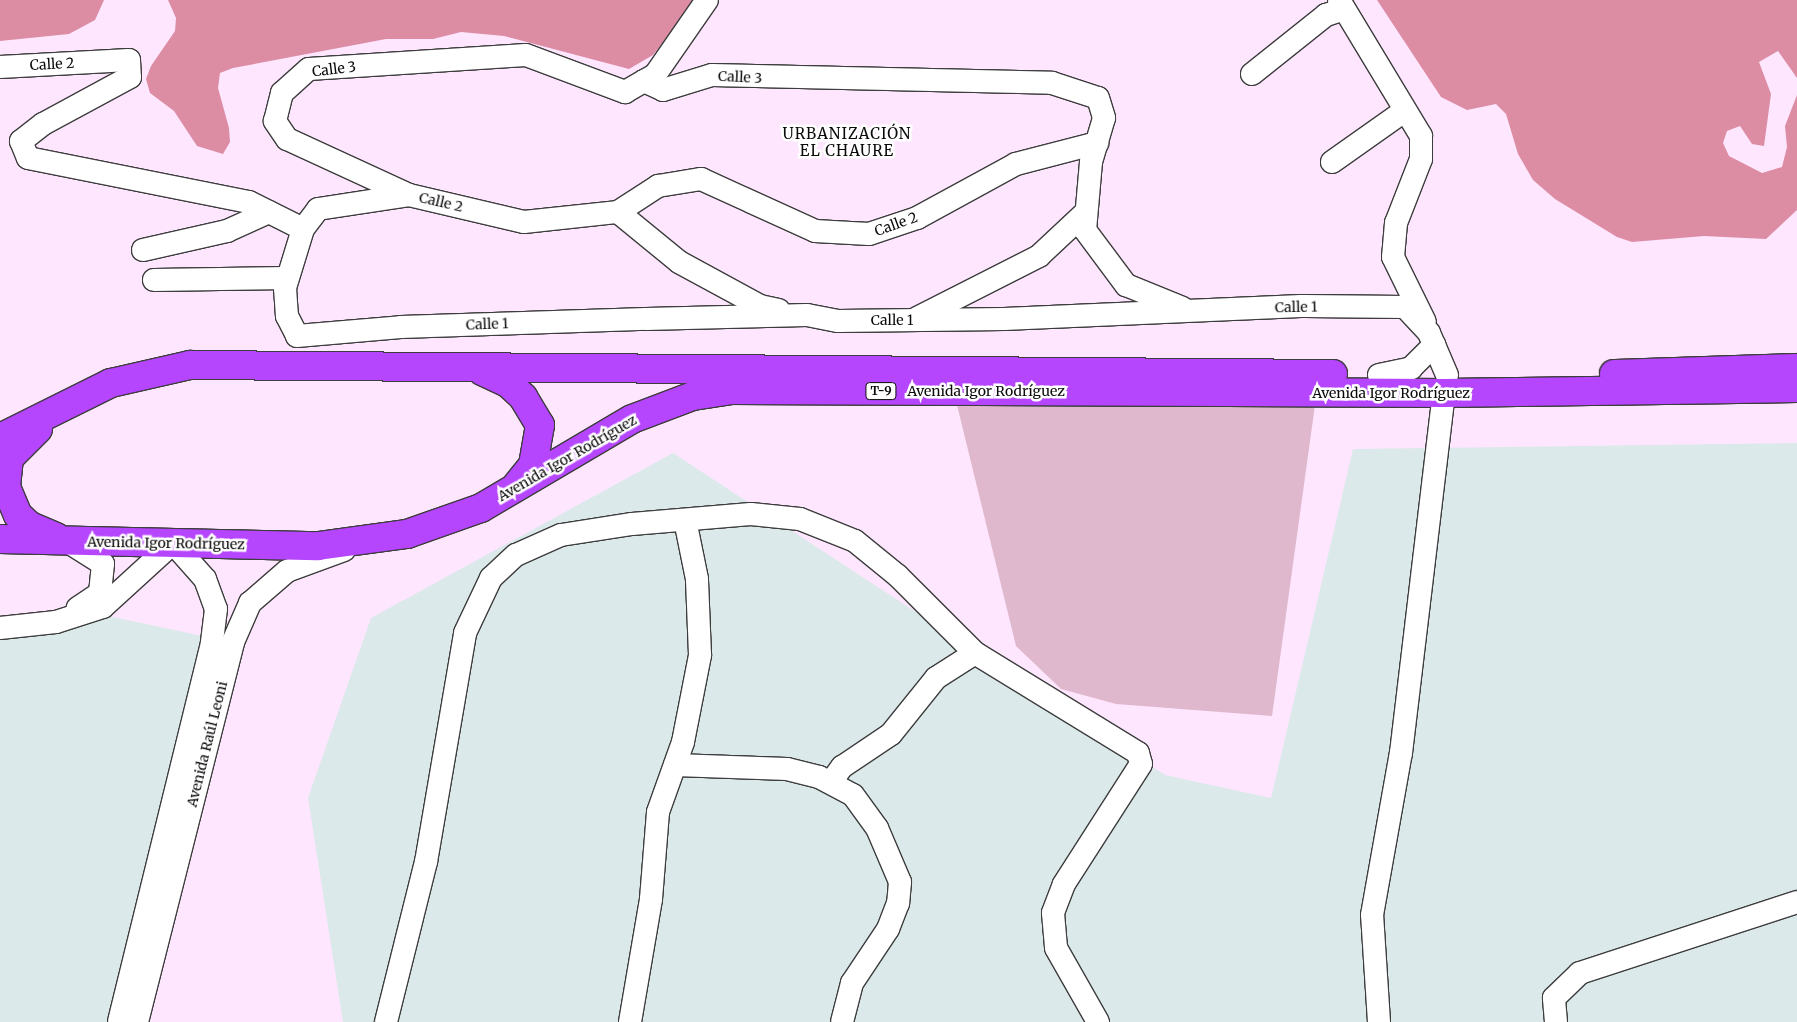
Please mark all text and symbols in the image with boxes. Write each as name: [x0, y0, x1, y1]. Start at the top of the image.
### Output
street label: Calle 2: [29, 54, 75, 74]
street label: Calle 3: [311, 58, 357, 80]
street label: Calle 3: [718, 67, 762, 87]
district label: URBANIZACIÓN EL CHAURE: [781, 124, 913, 159]
street label: Calle 2: [417, 189, 465, 215]
street label: Calle 2: [872, 209, 920, 239]
street label: Calle 1: [1275, 298, 1317, 316]
street label: Calle 1: [871, 312, 913, 328]
street label: Calle 1: [465, 315, 509, 333]
road number: T-9: [865, 382, 897, 401]
street label: Avenida Igor Rodríguez: [907, 383, 1065, 399]
street label: Avenida Igor Rodríguez: [1312, 385, 1470, 401]
street label: Avenida Igor Rodríguez: [495, 411, 639, 505]
street label: Avenida Igor Rodríguez: [87, 533, 245, 553]
street label: Avenida Raúl Leoni: [183, 679, 231, 809]

